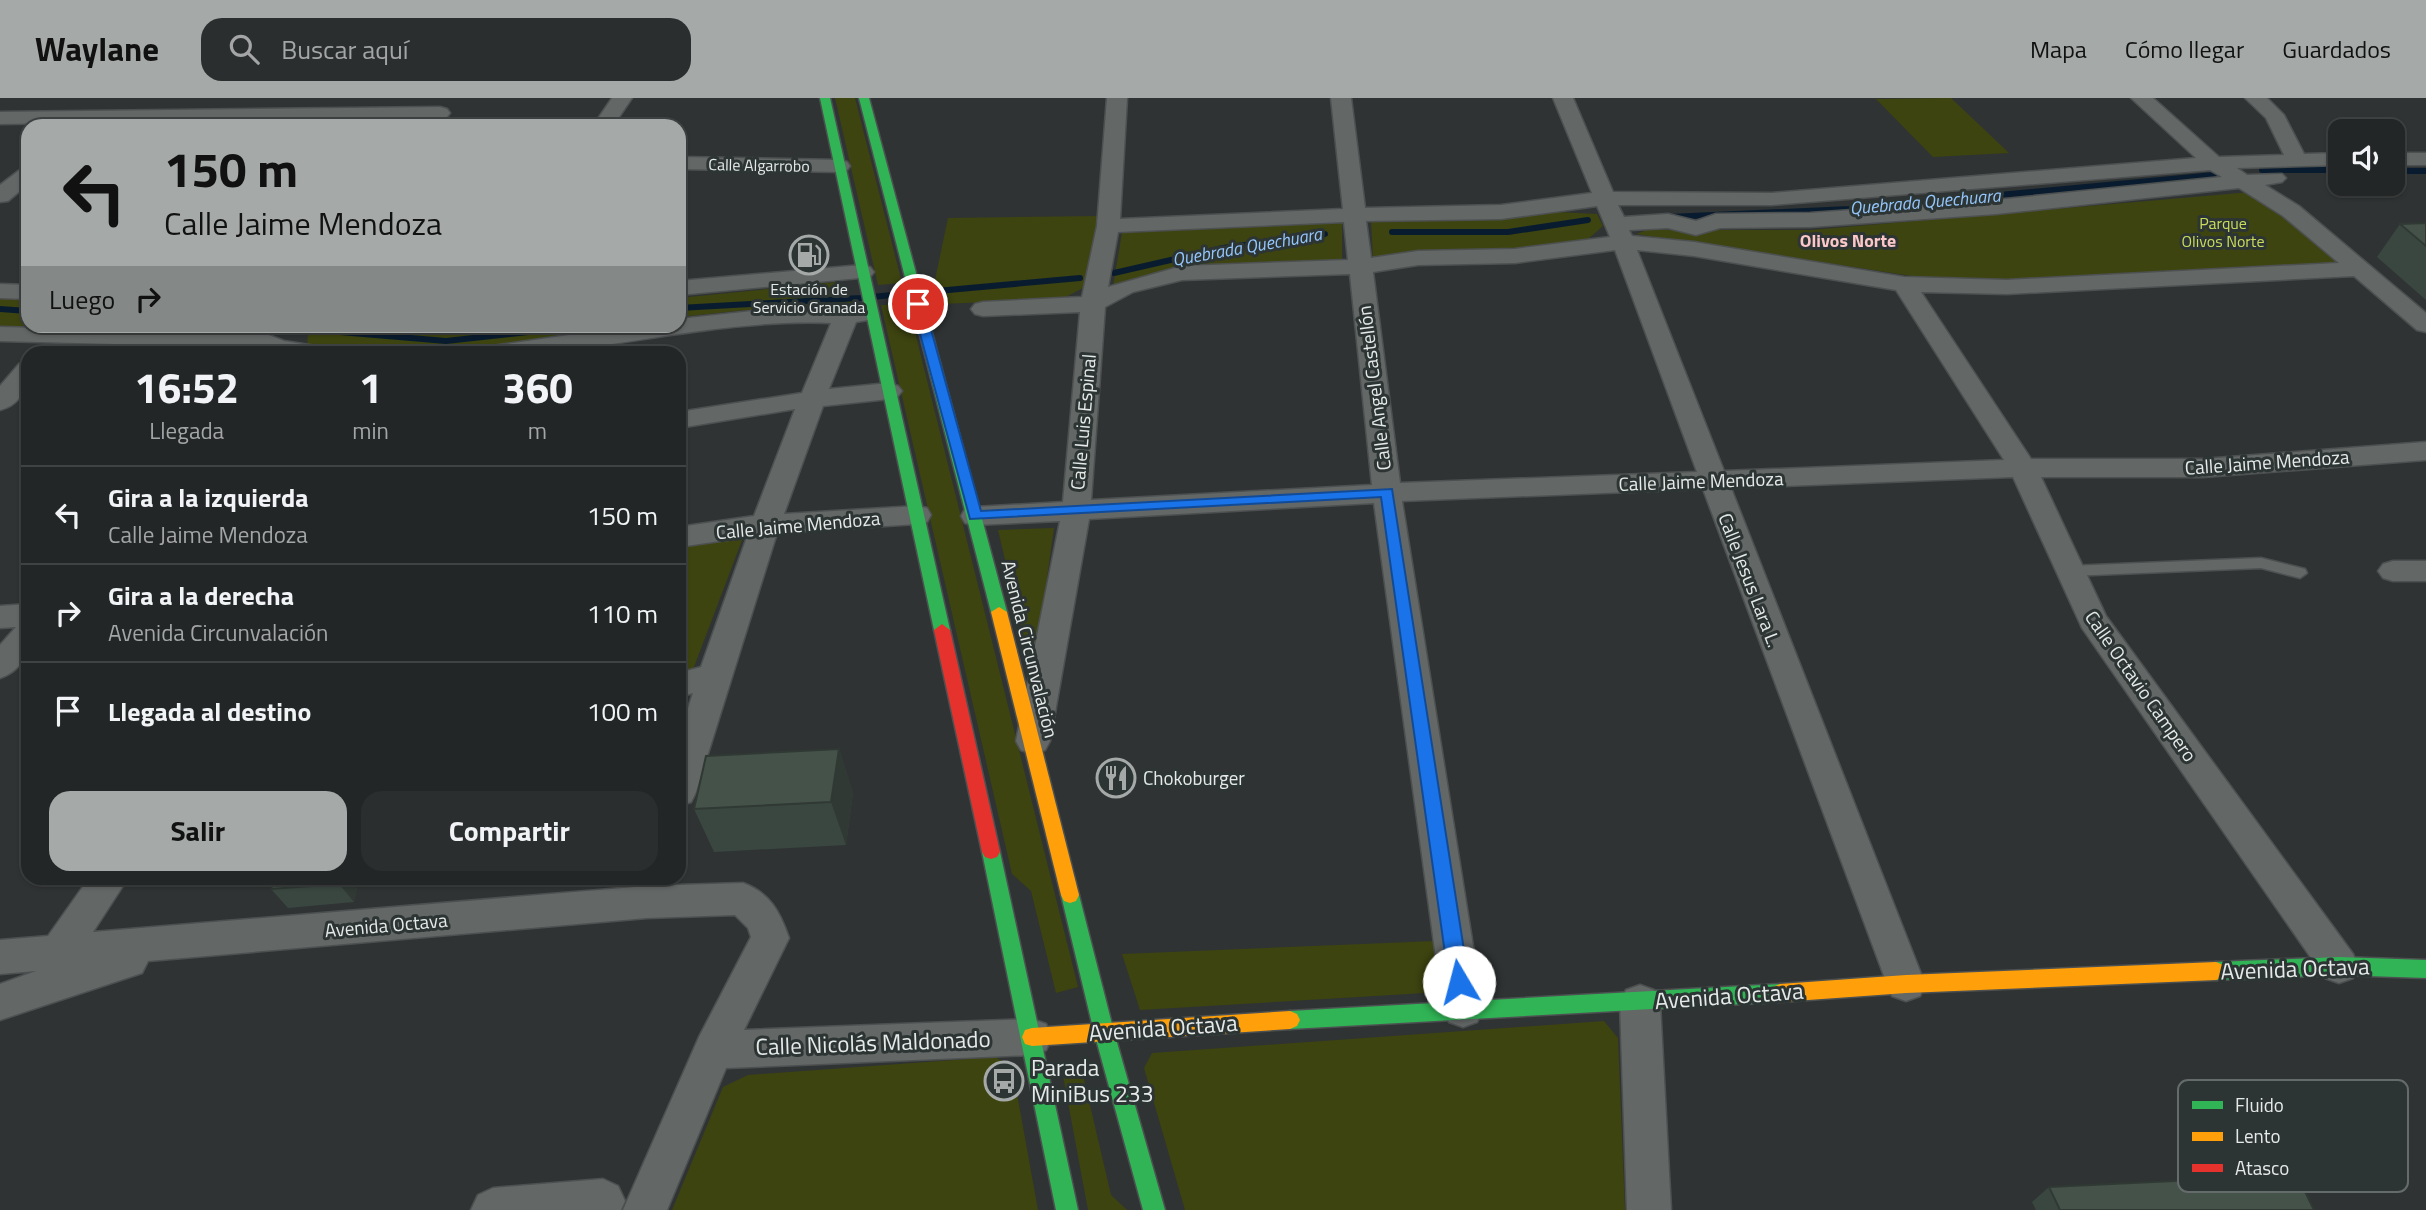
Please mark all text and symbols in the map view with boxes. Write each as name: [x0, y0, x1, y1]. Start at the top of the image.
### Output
search box: [201, 18, 691, 81]
text: Waylane: [35, 24, 159, 74]
icon: search: [225, 30, 263, 68]
text: Buscar aquí: [281, 30, 408, 69]
text: Mapa: [2030, 31, 2087, 67]
text: Cómo llegar: [2125, 31, 2244, 67]
text: Guardados: [2282, 31, 2391, 67]
map controls: [2328, 119, 2405, 196]
button: sound: [2328, 119, 2405, 196]
text: 150 m: [164, 131, 298, 206]
icon: left: [49, 147, 140, 238]
street label: Calle Algarrobo: [708, 152, 810, 178]
water label: Quebrada Quechuara: [1848, 181, 2002, 222]
text: Calle Jaime Mendoza: [164, 199, 442, 247]
park label: Parque Olivos Norte: [2181, 211, 2265, 253]
water label: Quebrada Quechuara: [1170, 220, 1325, 273]
district label: Olivos Norte: [1800, 227, 1896, 254]
fuel station icon: Estación de Servicio Granada: [788, 234, 830, 276]
pin: [888, 274, 948, 334]
place label: Estación de Servicio Granada: [753, 277, 865, 319]
text: Luego: [49, 280, 115, 319]
icon: right: [129, 280, 167, 318]
icon: arrive: [899, 285, 937, 323]
street label: Calle Angel Castellón: [1349, 304, 1398, 472]
street label: Calle Luis Espinal: [1062, 353, 1103, 491]
text: 16:52: [134, 355, 239, 419]
text: 1: [359, 355, 382, 419]
text: 360: [502, 355, 573, 419]
text: Llegada: [149, 413, 224, 448]
text: min: [352, 413, 389, 448]
text: m: [528, 413, 547, 448]
street label: Calle Jaime Mendoza: [2184, 441, 2351, 482]
street label: Calle Jaime Mendoza: [1618, 463, 1784, 498]
text: Gira a la izquierda: [108, 478, 309, 517]
icon: left: [49, 496, 87, 534]
text: 150 m: [587, 496, 658, 535]
street label: Calle Jaime Mendoza: [714, 503, 882, 546]
street label: Calle Jesus Lara L.: [1712, 509, 1789, 651]
text: Calle Jaime Mendoza: [108, 517, 308, 552]
street label: Avenida Circunvalación: [994, 557, 1067, 741]
text: Gira a la derecha: [108, 576, 294, 615]
icon: right: [49, 594, 87, 632]
text: 110 m: [587, 594, 658, 633]
street label: Calle Octavio Campero: [2078, 604, 2205, 767]
text: Avenida Circunvalación: [108, 615, 328, 650]
icon: arrive: [49, 692, 87, 730]
text: Llegada al destino: [108, 692, 311, 731]
text: 100 m: [587, 692, 658, 731]
restaurant icon: Chokoburger: [1095, 757, 1137, 799]
place label: Chokoburger: [1143, 763, 1245, 792]
button: Salir: [49, 791, 347, 871]
button: Compartir: [361, 791, 658, 871]
street label: Avenida Octava: [323, 905, 449, 944]
position arrow: [1422, 945, 1496, 1019]
street label: Avenida Octava: [2220, 948, 2371, 989]
street label: Avenida Octava: [1653, 973, 1805, 1018]
street label: Avenida Octava: [1087, 1005, 1239, 1050]
street label: Calle Nicolás Maldonado: [755, 1021, 991, 1064]
place label: Parada MiniBus 233: [1031, 1050, 1154, 1111]
bus stop icon: Parada MiniBus 233: [983, 1060, 1025, 1102]
legend: [2178, 1080, 2408, 1192]
text: Fluido: [2235, 1090, 2284, 1119]
text: Lento: [2235, 1121, 2280, 1150]
text: Atasco: [2235, 1153, 2289, 1182]

